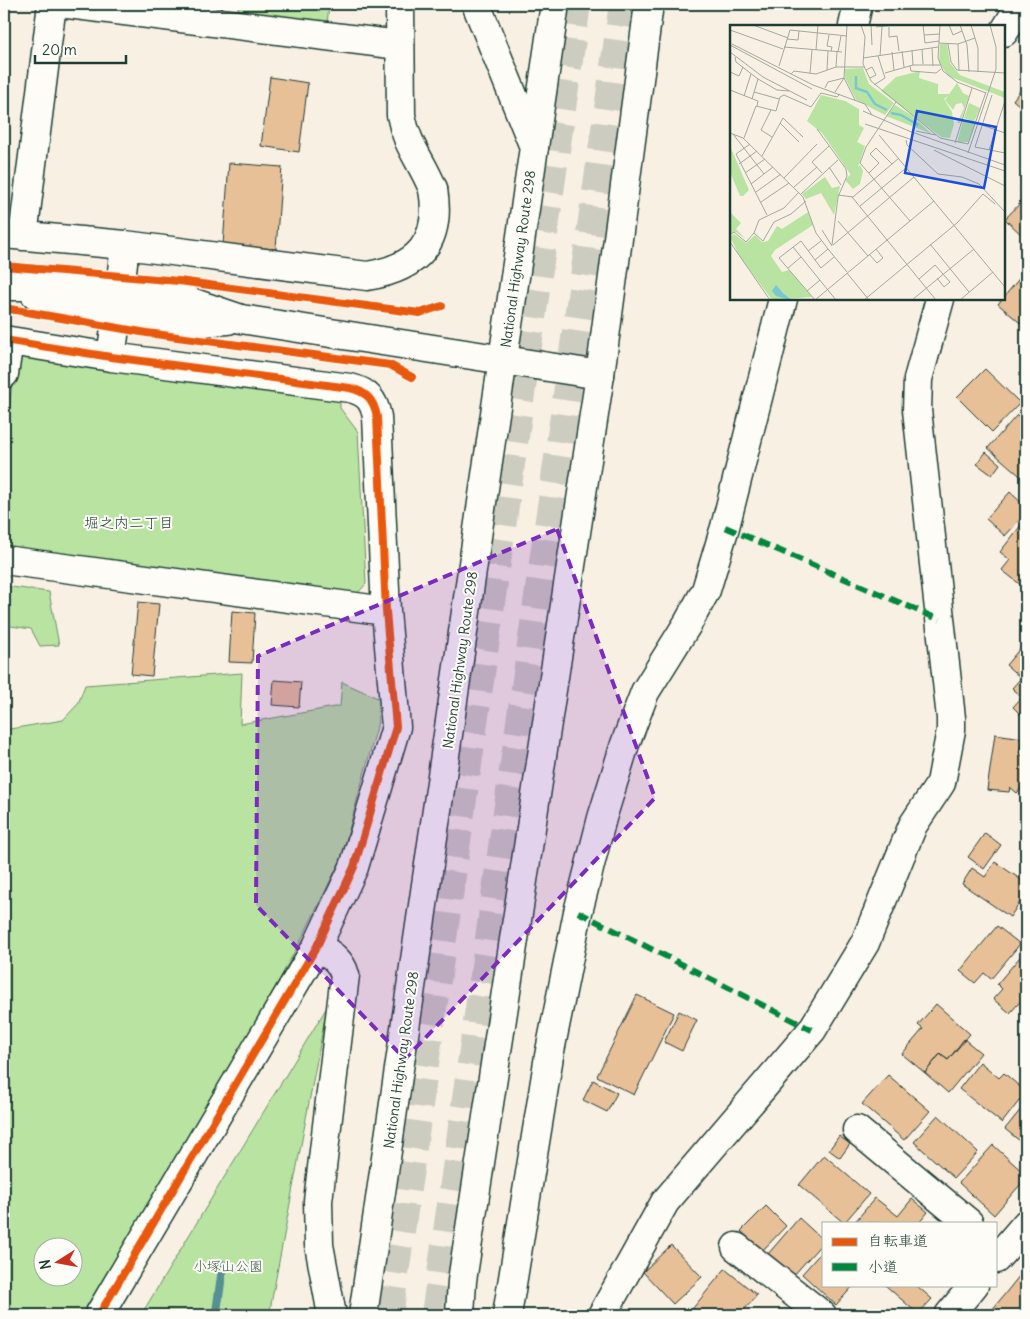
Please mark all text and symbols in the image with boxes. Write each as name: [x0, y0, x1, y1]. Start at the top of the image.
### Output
inset map: [730, 25, 1005, 300]
scale bar: [35, 32, 126, 64]
text: 20 m: [42, 40, 77, 59]
street label: National Highway Route 298: [497, 169, 539, 349]
district label: 堀之内二丁目: [84, 513, 174, 532]
street label: National Highway Route 298: [439, 570, 481, 750]
street label: National Highway Route 298: [380, 970, 422, 1150]
legend: [822, 1222, 998, 1286]
text: 自転車道: [868, 1231, 928, 1250]
north arrow: [32, 1236, 82, 1286]
park label: 小塚山公園: [193, 1257, 263, 1275]
text: 小道: [868, 1257, 898, 1276]
text: N: [35, 1258, 55, 1271]

